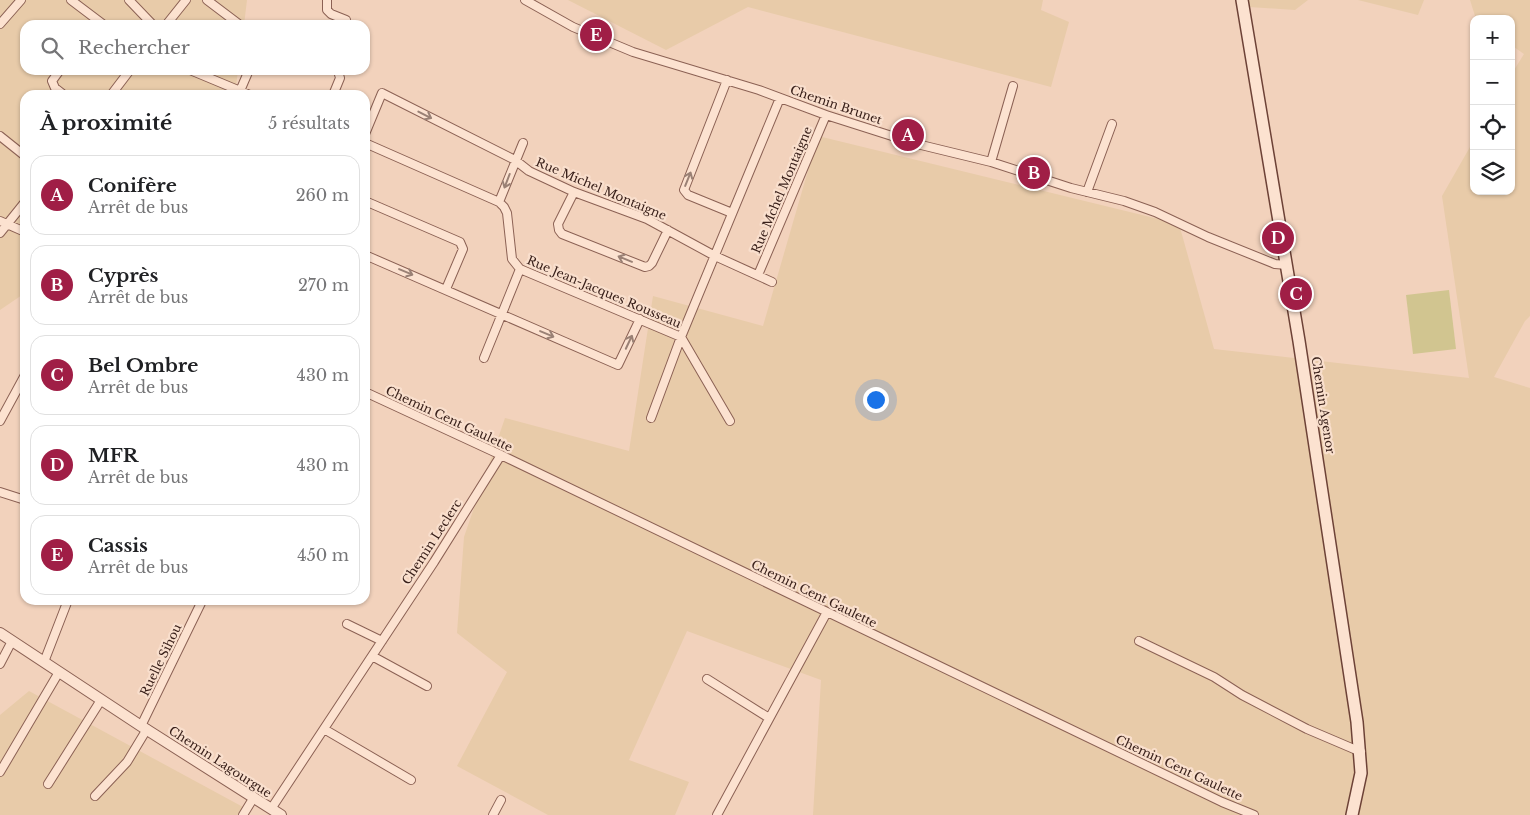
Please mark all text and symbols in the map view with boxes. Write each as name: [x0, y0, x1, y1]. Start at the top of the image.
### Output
map controls: [1470, 15, 1515, 195]
button: +: [1470, 15, 1515, 60]
pin: E: [580, 16, 612, 54]
search box: [20, 20, 370, 75]
icon: search: [38, 34, 66, 62]
text: Rechercher: [78, 36, 190, 59]
button: −: [1470, 60, 1515, 105]
street label: Chemin Brunet: [788, 82, 884, 127]
button: locate: [1470, 105, 1515, 150]
text: À proximité: [40, 110, 172, 136]
one-way arrow: [418, 110, 433, 120]
text: 5 résultats: [268, 113, 350, 133]
pin: A: [892, 116, 924, 154]
street label: Rue Mchel Montaigne: [748, 124, 815, 255]
button: layers: [1470, 150, 1515, 195]
street label: Rue Michel Montaigne: [534, 154, 669, 223]
pin: B: [1018, 154, 1050, 192]
one-way arrow: [684, 171, 693, 187]
one-way arrow: [502, 173, 511, 188]
text: Conifère: [88, 174, 177, 197]
text: A: [51, 185, 63, 205]
text: 260 m: [296, 185, 349, 205]
text: Arrêt de bus: [88, 197, 188, 217]
pin: D: [1262, 219, 1294, 257]
street label: Rue Jean-Jacques Rousseau: [525, 252, 684, 331]
one-way arrow: [618, 254, 634, 263]
text: Cyprès: [88, 264, 158, 287]
one-way arrow: [398, 267, 413, 277]
text: B: [51, 275, 63, 295]
text: 270 m: [298, 275, 349, 295]
pin: C: [1280, 275, 1312, 313]
text: Arrêt de bus: [88, 287, 188, 307]
one-way arrow: [539, 329, 554, 339]
one-way arrow: [625, 335, 634, 350]
text: Bel Ombre: [88, 354, 198, 377]
street label: Chemin Agenor: [1308, 355, 1339, 455]
text: C: [50, 365, 64, 385]
text: 430 m: [297, 365, 349, 385]
text: Arrêt de bus: [88, 377, 188, 397]
street label: Chemin Cent Gaulette: [383, 383, 515, 455]
your location: [863, 387, 889, 413]
text: MFR: [88, 444, 138, 467]
text: D: [50, 455, 64, 475]
text: 430 m: [297, 455, 349, 475]
text: Arrêt de bus: [88, 467, 188, 487]
street label: Chemin Leclerc: [399, 496, 465, 587]
text: Cassis: [88, 534, 148, 557]
text: E: [51, 545, 63, 565]
text: 450 m: [297, 545, 349, 565]
text: Arrêt de bus: [88, 557, 188, 577]
street label: Chemin Cent Gaulette: [749, 557, 880, 631]
street label: Ruelle Sihou: [137, 621, 184, 698]
street label: Chemin Lagourgue: [166, 723, 275, 801]
street label: Chemin Cent Gaulette: [1113, 732, 1245, 804]

